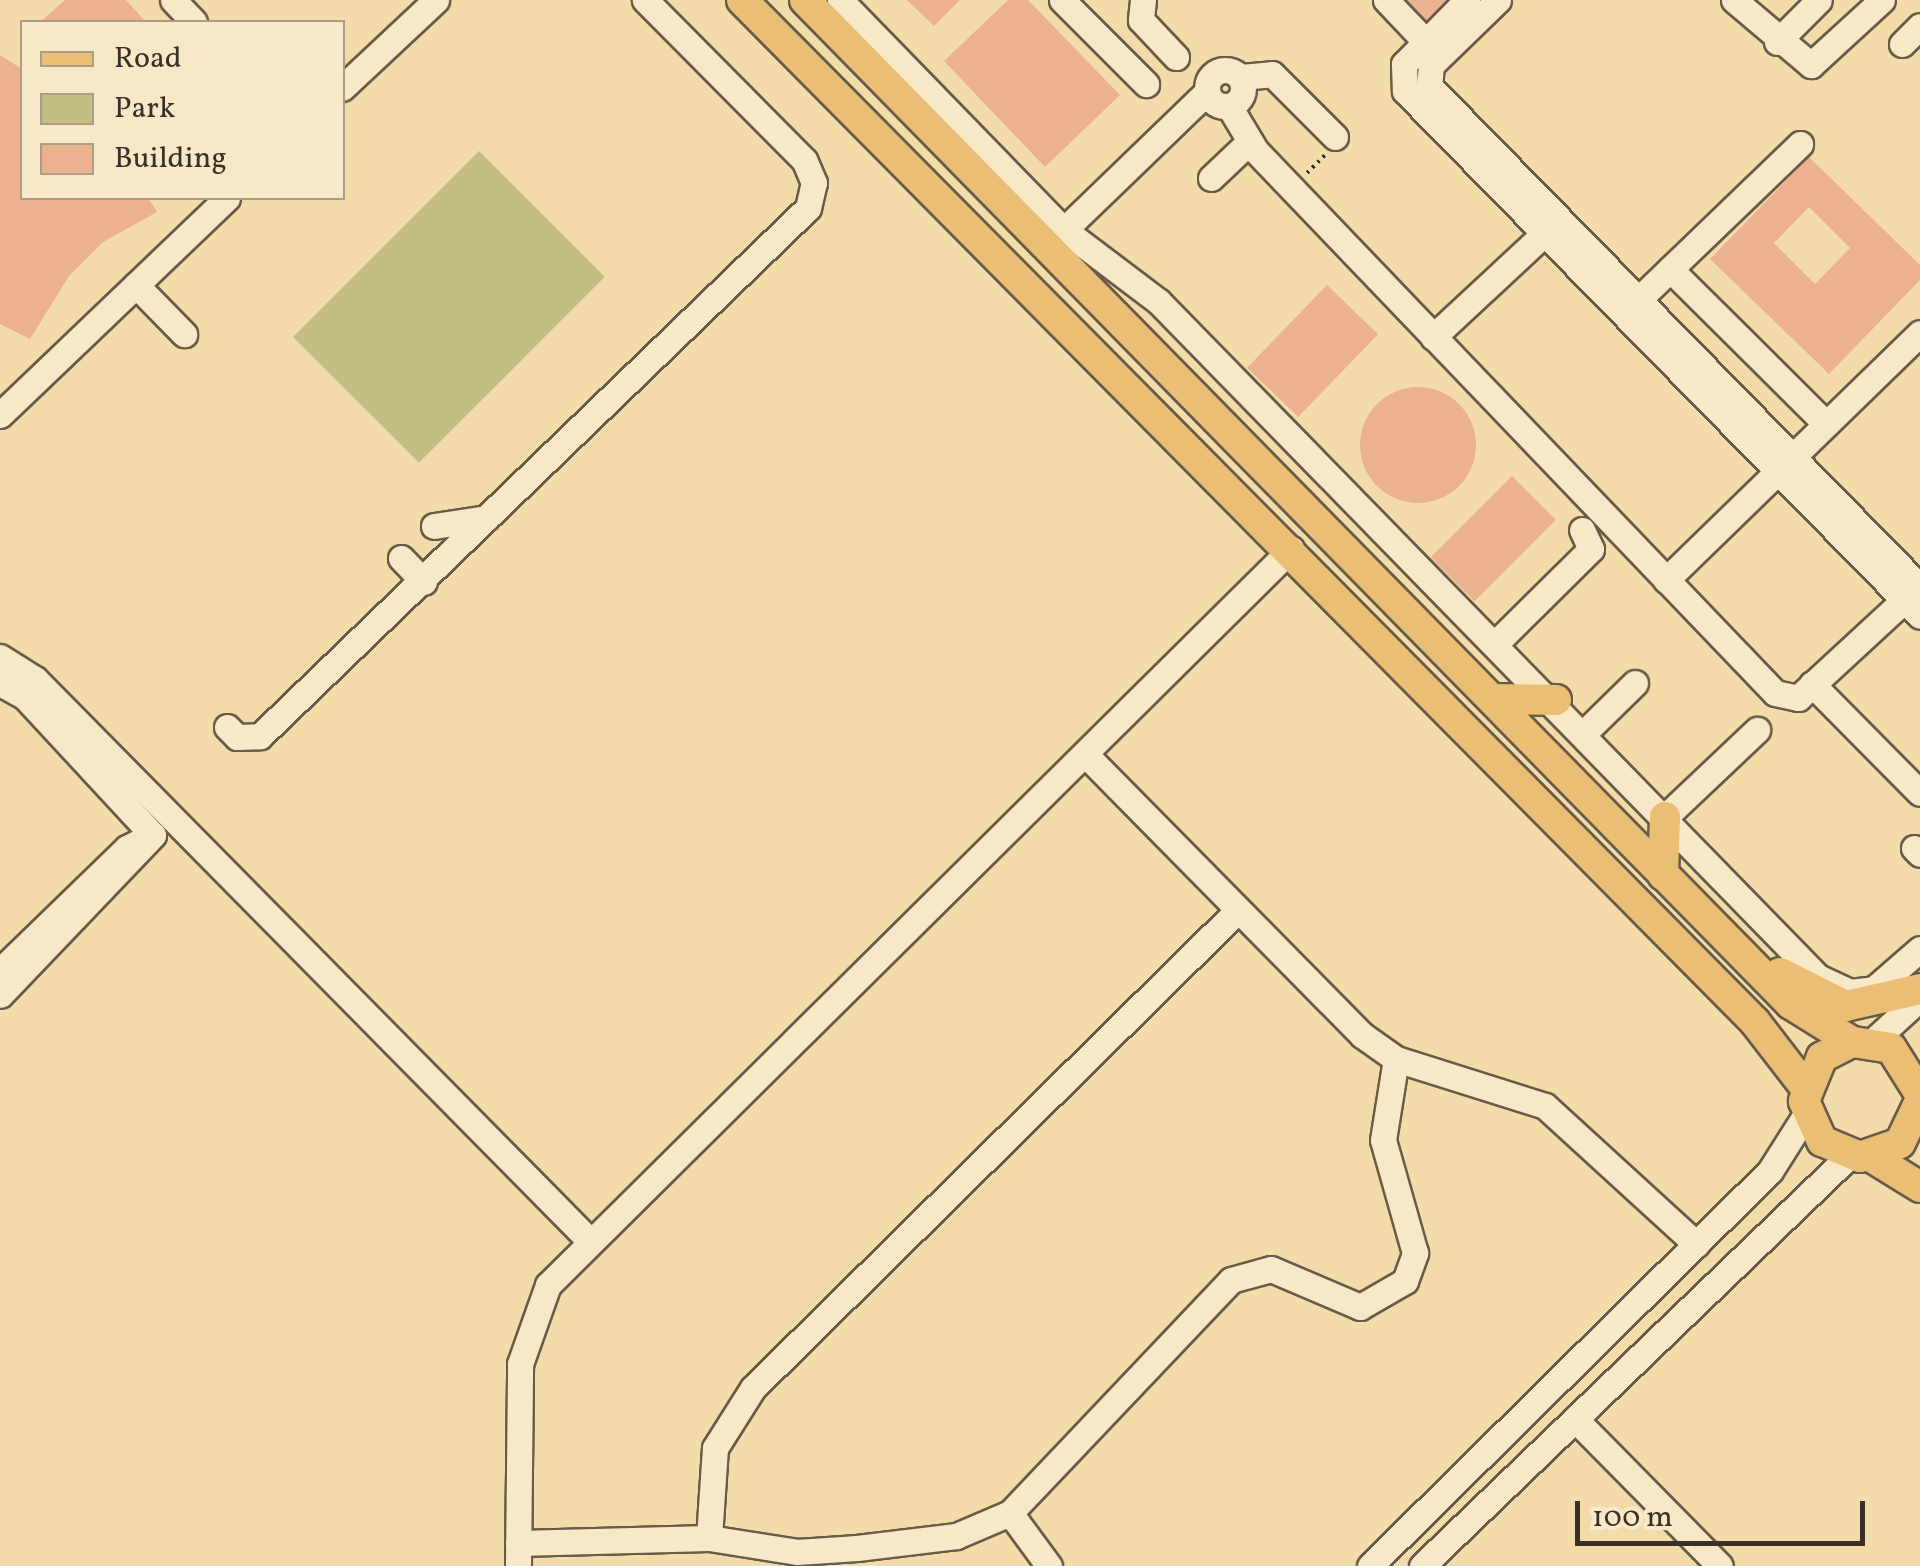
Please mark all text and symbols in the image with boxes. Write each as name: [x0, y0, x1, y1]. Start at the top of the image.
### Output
legend: [20, 20, 345, 200]
text: Road: [114, 38, 182, 80]
text: Park: [114, 88, 175, 130]
text: Building: [114, 138, 227, 180]
scale bar: [1580, 1481, 1870, 1543]
text: 100 m: [1592, 1497, 1673, 1539]

